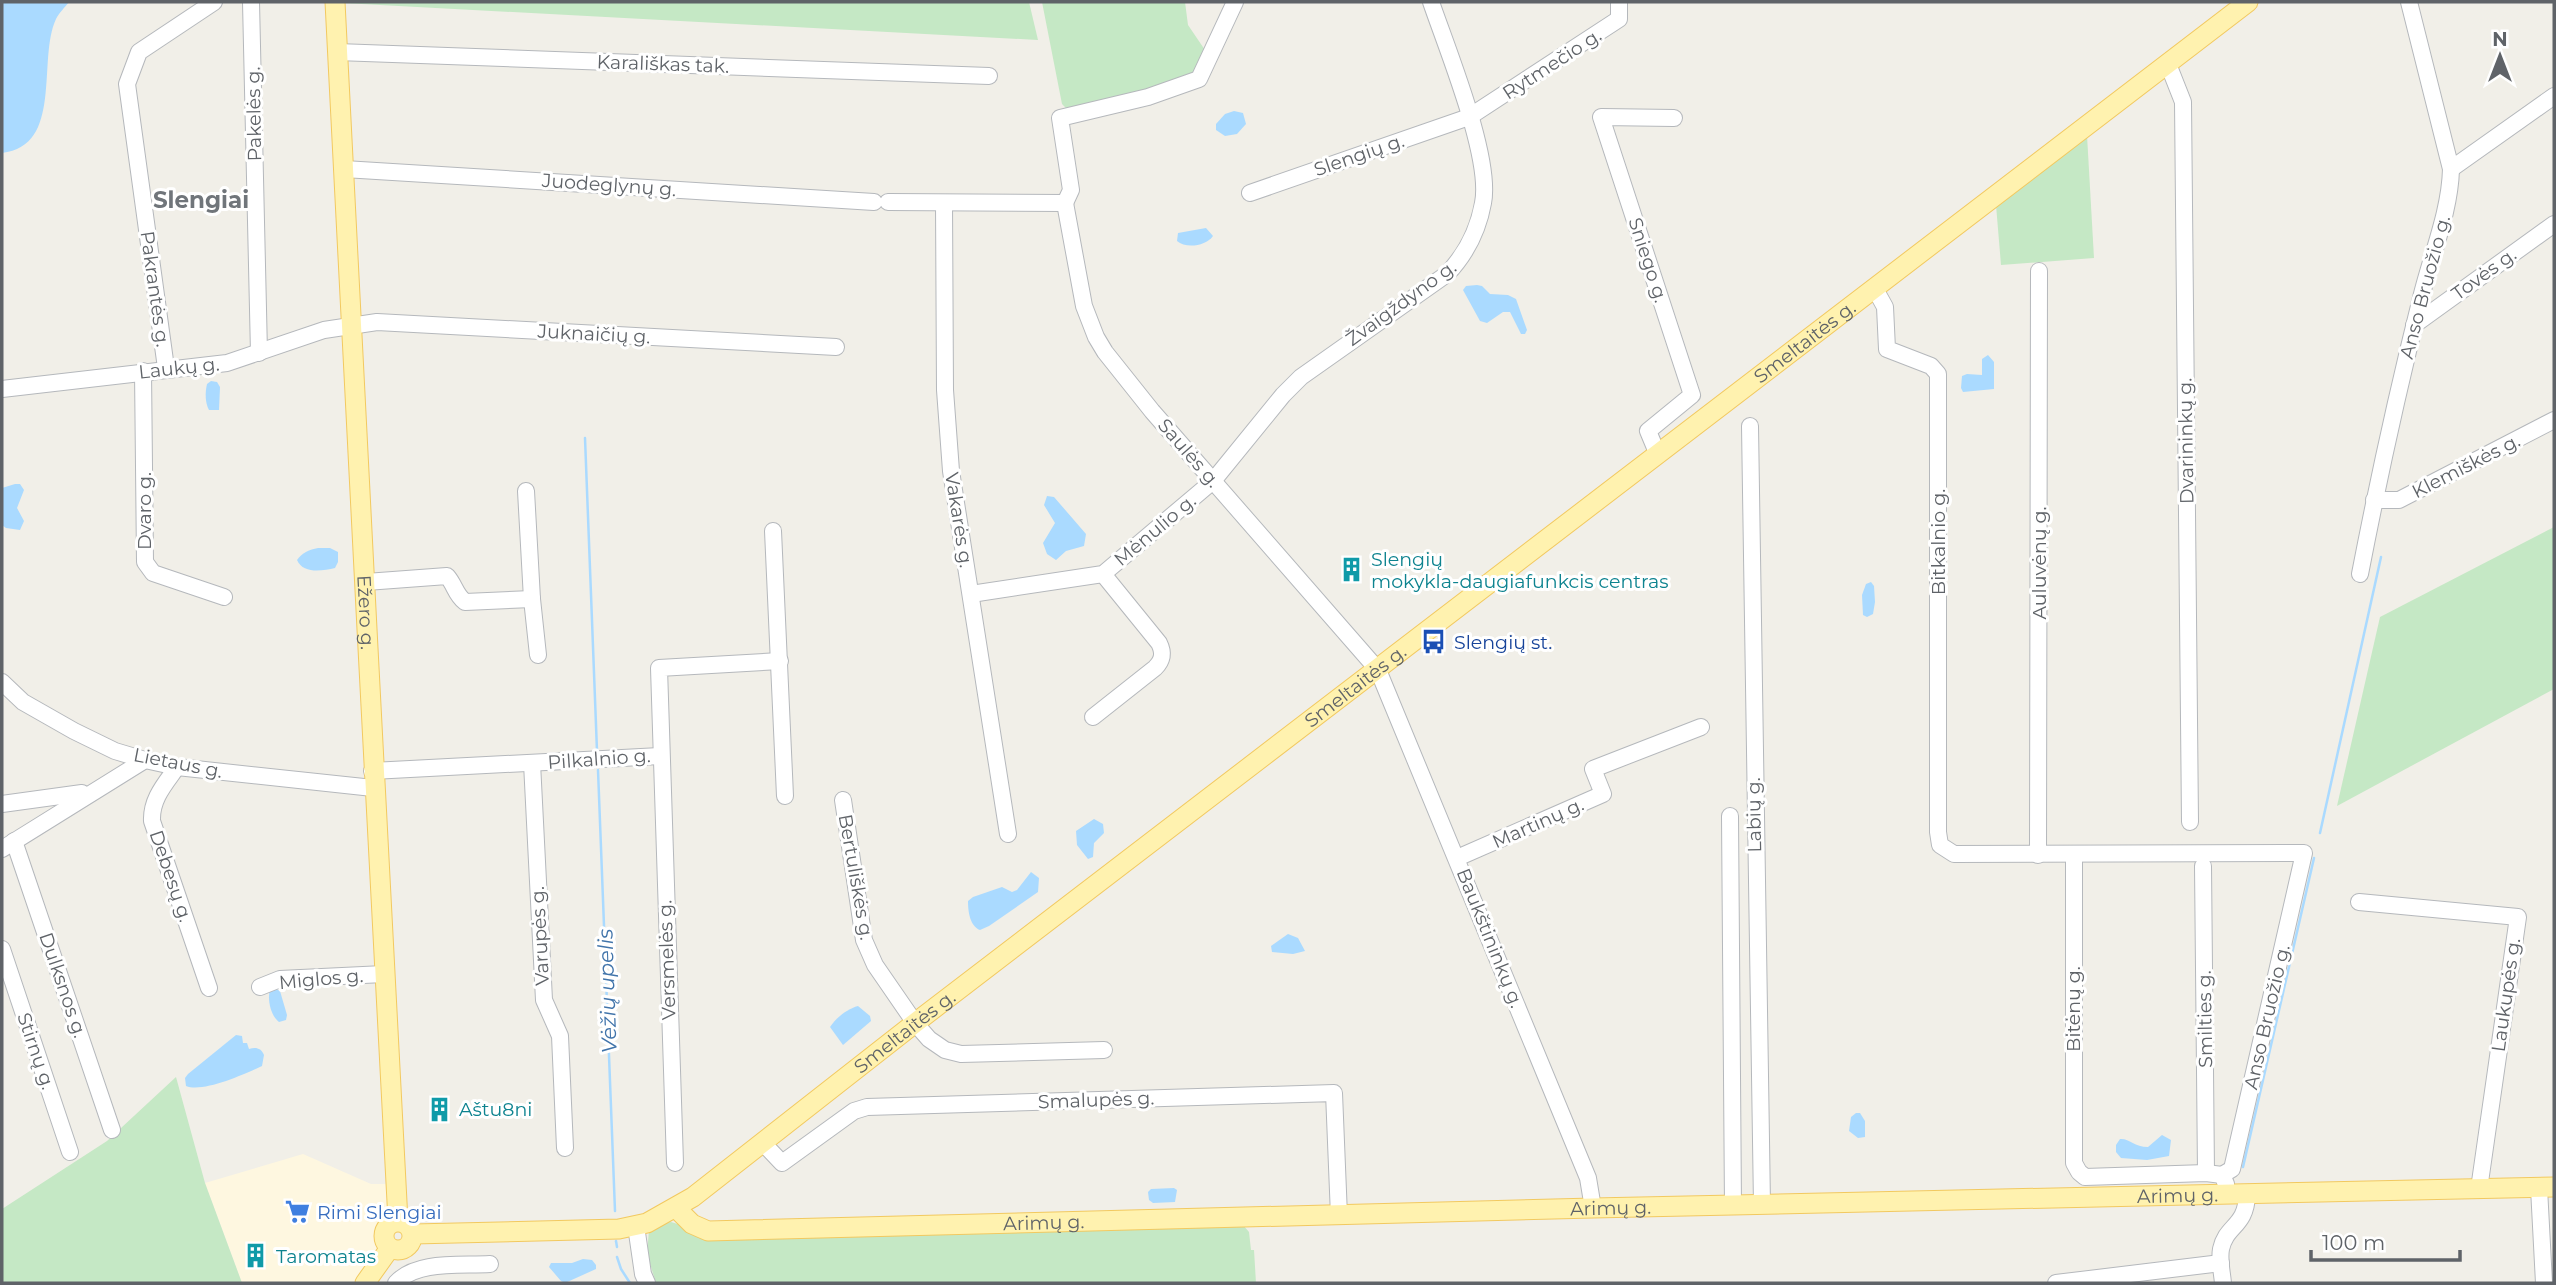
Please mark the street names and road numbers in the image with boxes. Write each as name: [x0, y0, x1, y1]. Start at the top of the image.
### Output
street label: Rytmečio g.: [1498, 24, 1606, 104]
street label: Karališkas tak.: [596, 50, 730, 78]
street label: Pakelės g.: [242, 66, 266, 162]
street label: Slengių g.: [1311, 129, 1407, 181]
street label: Juodeglynų g.: [540, 169, 677, 201]
street label: Anso Bruožio g.: [2395, 213, 2455, 361]
street label: Sniego g.: [1623, 215, 1673, 305]
street label: Pakrantės g.: [135, 230, 175, 348]
street label: Tovės g.: [2447, 243, 2521, 305]
street label: Žvaigždyno g.: [1341, 255, 1461, 351]
street label: Smeltaitės g.: [1749, 296, 1860, 388]
street label: Juknaičių g.: [536, 320, 651, 348]
street label: Laukų g.: [137, 352, 221, 384]
street label: Dvarininkų g.: [2173, 378, 2199, 504]
street label: Saulės g.: [1153, 414, 1225, 492]
street label: Klemiškės g.: [2408, 429, 2524, 503]
street label: Vakarės g.: [940, 471, 978, 569]
street label: Dvaro g.: [133, 472, 156, 550]
street label: Mėnulio g.: [1110, 489, 1200, 571]
street label: Bitkalnio g.: [1927, 489, 1950, 595]
street label: Auluvėnų g.: [2028, 506, 2051, 620]
street label: Ežero g.: [353, 574, 380, 650]
street label: Smeltaitės g.: [1300, 640, 1411, 732]
street label: Lietaus g.: [131, 743, 225, 783]
street label: Pilkalnio g.: [547, 744, 651, 774]
street label: Labių g.: [1742, 777, 1766, 853]
street label: Martinų g.: [1489, 793, 1587, 853]
street label: Bertuliškės g.: [834, 812, 878, 942]
street label: Debesų g.: [145, 827, 197, 925]
street label: Baukštininkų g.: [1452, 865, 1528, 1011]
street label: Varupės g.: [526, 886, 554, 986]
street label: Versmelės g.: [653, 900, 681, 1020]
street label: Dulksnos g.: [34, 929, 92, 1041]
street label: Laukupės g.: [2487, 937, 2525, 1053]
street label: Anso Bruožio g.: [2239, 942, 2295, 1092]
street label: Miglos g.: [278, 964, 364, 994]
street label: Bitėnų g.: [2062, 966, 2085, 1052]
street label: Smilties g.: [2193, 970, 2217, 1068]
street label: Smeltaitės g.: [849, 985, 960, 1078]
street label: Stirnų g.: [12, 1010, 60, 1092]
street label: Smalupės g.: [1037, 1086, 1155, 1114]
street label: Arimų g.: [2137, 1183, 2218, 1208]
street label: Arimų g.: [1570, 1195, 1651, 1220]
street label: Arimų g.: [1003, 1210, 1085, 1235]

